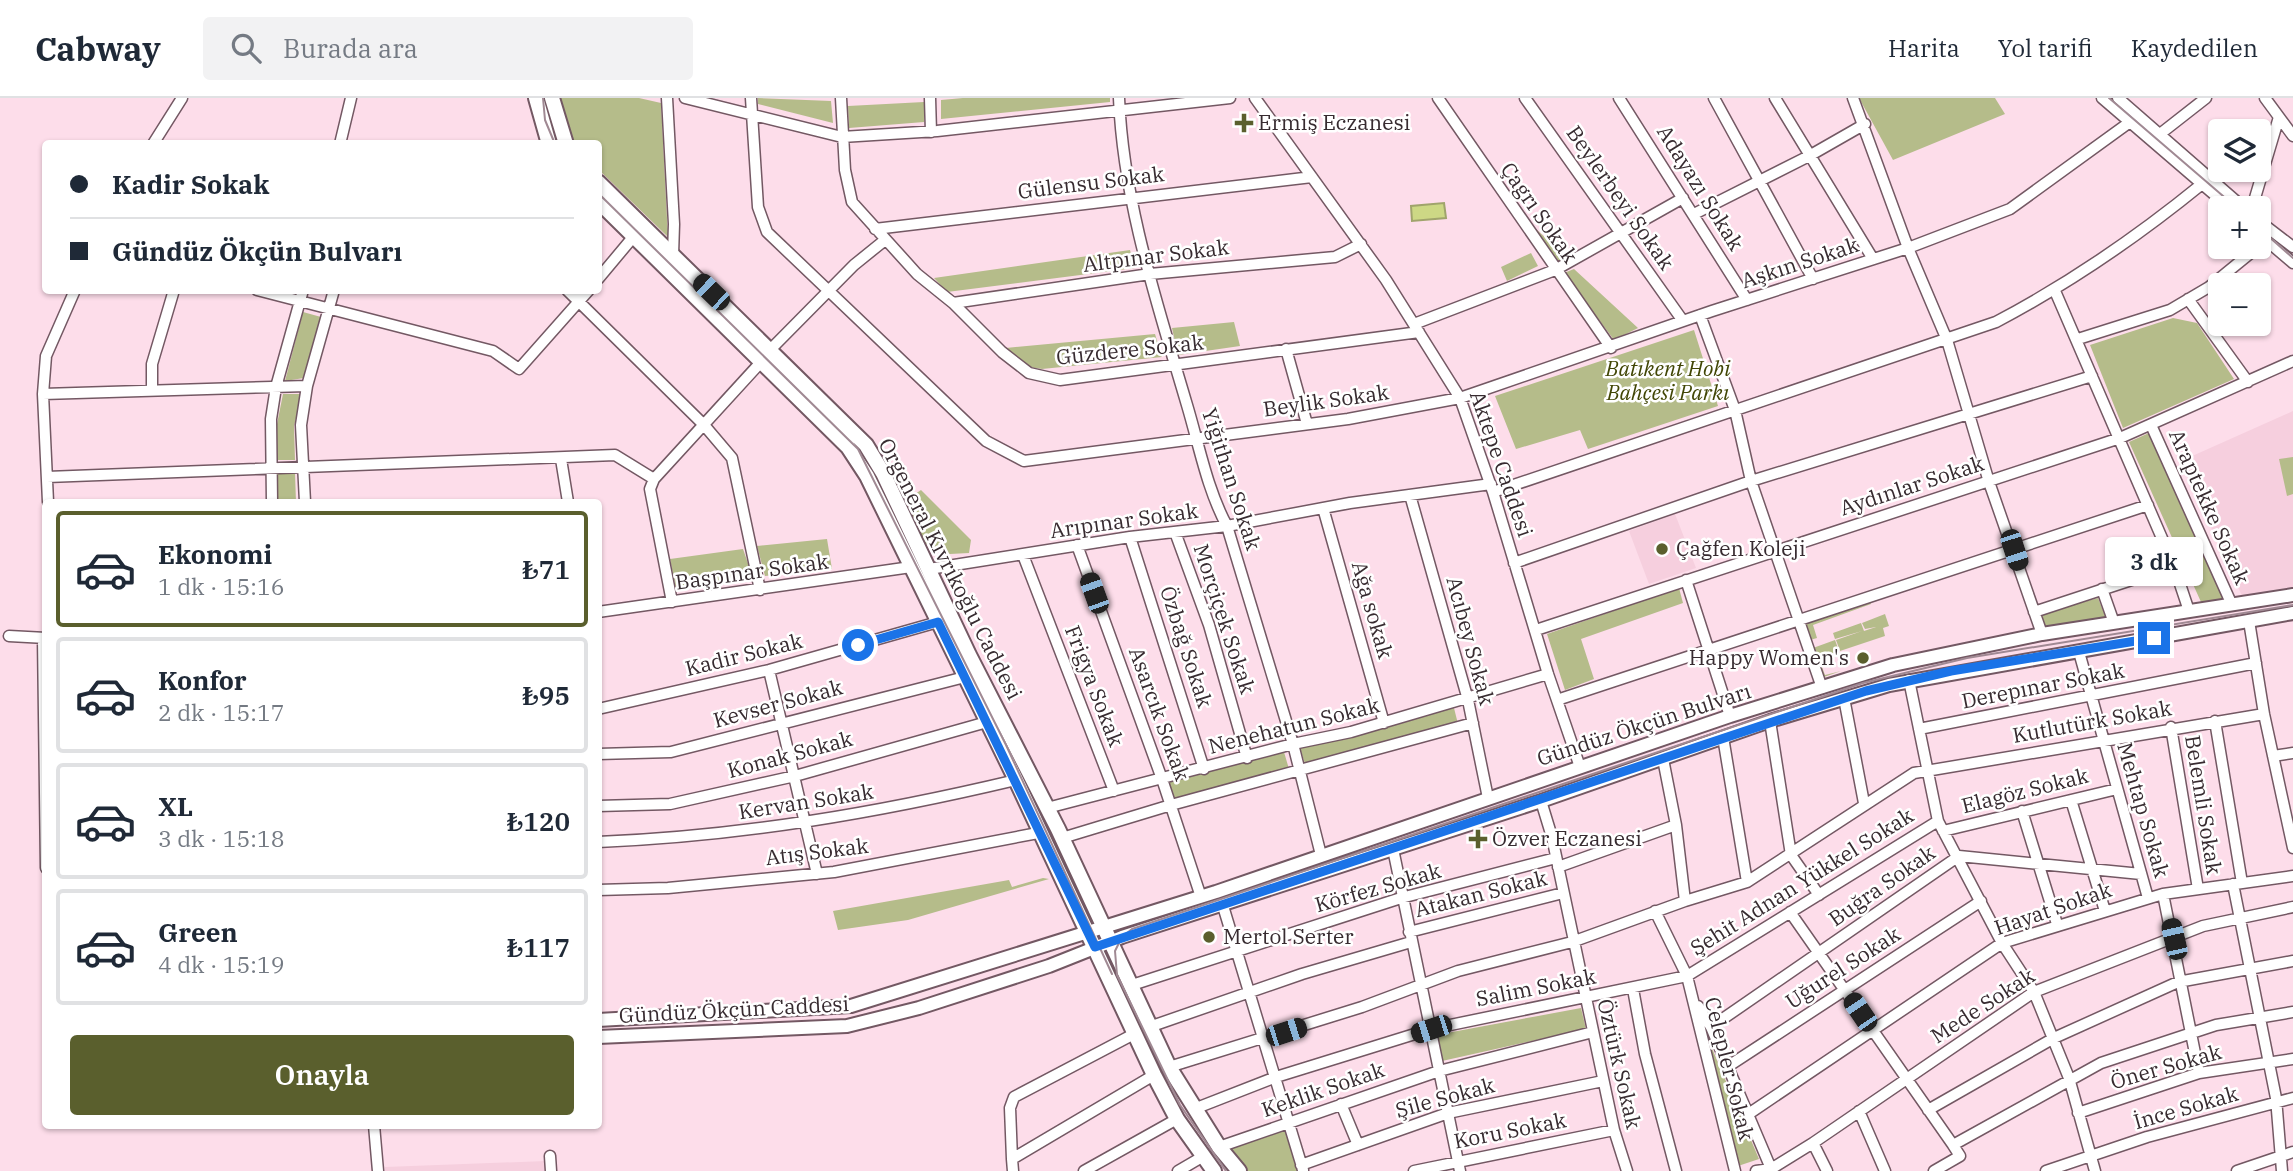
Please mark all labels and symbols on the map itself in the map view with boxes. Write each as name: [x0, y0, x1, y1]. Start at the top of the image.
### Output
place label: Ermiş Eczanesi: [1258, 108, 1410, 136]
marker: Ermiş Eczanesi: [1236, 115, 1252, 131]
street label: Adayazı Sokak: [1651, 119, 1751, 256]
street label: Beylerbeyi Sokak: [1561, 120, 1681, 276]
street label: Çagrı Sokak: [1495, 156, 1585, 269]
street label: Gülensu Sokak: [1016, 159, 1166, 205]
street label: Aşkın Sokak: [1737, 230, 1863, 294]
street label: Altpınar Sokak: [1081, 232, 1231, 278]
car: [689, 270, 734, 314]
street label: Güzdere Sokak: [1055, 327, 1206, 371]
park label: Batıkent Hobi Bahçesi Parkı: [1605, 354, 1731, 406]
street label: Beylik Sokak: [1261, 377, 1391, 423]
street label: Aktepe Caddesi: [1464, 387, 1540, 540]
street label: Yiğithan Sokak: [1196, 404, 1268, 554]
street label: Araptekke Sokak: [2163, 425, 2257, 589]
street label: Orgeneral Kıvrıkoğlu Caddesi: [873, 433, 1029, 704]
street label: Aydınlar Sokak: [1836, 448, 1988, 522]
street label: Arıpınar Sokak: [1048, 496, 1200, 544]
car: [1998, 527, 2031, 573]
place label: Çağfen Koleji: [1676, 534, 1806, 562]
callout: 3 dk: [2105, 536, 2203, 586]
street label: Morçiçek Sokak: [1188, 540, 1263, 698]
marker: Çağfen Koleji: [1654, 541, 1670, 557]
street label: Başpınar Sokak: [673, 546, 831, 596]
street label: Ağa sokak: [1346, 558, 1400, 662]
car: [1077, 570, 1112, 616]
street label: Acıbey Sokak: [1440, 573, 1502, 709]
street label: Özbağ Sokak: [1154, 582, 1220, 712]
street label: Frigya Sokak: [1059, 621, 1131, 751]
route end: [2138, 622, 2170, 654]
street label: Kadir Sokak: [682, 626, 806, 682]
route start: [842, 629, 874, 661]
street label: Asarcık Sokak: [1123, 643, 1197, 785]
place label: Happy Women's: [1689, 643, 1849, 671]
marker: Happy Women's: [1855, 650, 1871, 666]
street label: Derepınar Sokak: [1959, 655, 2127, 715]
street label: Kevser Sokak: [710, 672, 846, 734]
street label: Gündüz Ökçün Bulvarı: [1533, 676, 1754, 772]
street label: Nenehatun Sokak: [1205, 690, 1383, 760]
street label: Kutlutürk Sokak: [2010, 693, 2174, 749]
street label: Konak Sokak: [724, 724, 856, 784]
street label: Belemli Sokak: [2179, 733, 2229, 877]
street label: Mehtap Sokak: [2111, 739, 2177, 881]
street label: Elagöz Sokak: [1958, 761, 2092, 819]
street label: Kervan Sokak: [736, 776, 876, 826]
street label: Şehit Adnan Yükkel Sokak: [1685, 800, 1919, 961]
place label: Özver Eczanesi: [1492, 824, 1642, 852]
street label: Atış Sokak: [764, 831, 871, 871]
marker: Özver Eczanesi: [1470, 831, 1486, 847]
street label: Buğra Sokak: [1823, 838, 1941, 932]
street label: Körfez Sokak: [1312, 856, 1445, 918]
street label: Atakan Sokak: [1412, 863, 1550, 923]
street label: Hayat Sokak: [1990, 875, 2116, 941]
car: [2160, 916, 2189, 962]
street label: Uğurel Sokak: [1780, 919, 1906, 1015]
place label: Mertol Serter: [1223, 922, 1354, 950]
marker: Mertol Serter: [1201, 929, 1217, 945]
street label: Mede Sokak: [1925, 961, 2041, 1049]
street label: Salim Sokak: [1473, 962, 1599, 1012]
street label: Gündüz Ökçün Caddesi: [618, 989, 850, 1029]
car: [1840, 989, 1881, 1035]
street label: Celepler Sokak: [1699, 994, 1762, 1144]
street label: Öztürk Sokak: [1591, 996, 1649, 1132]
car: [1408, 1013, 1455, 1045]
car: [1263, 1016, 1310, 1048]
street label: Öner Sokak: [2107, 1037, 2225, 1095]
street label: Keklik Sokak: [1258, 1055, 1388, 1123]
street label: Şile Sokak: [1392, 1070, 1498, 1124]
street label: İnce Sokak: [2130, 1079, 2242, 1135]
street label: Koru Sokak: [1451, 1105, 1569, 1155]

